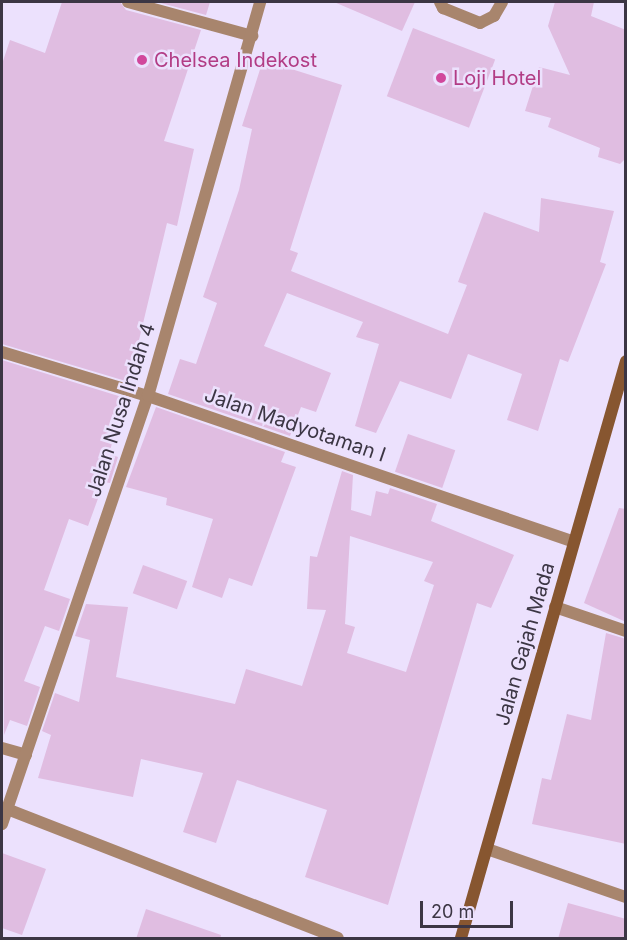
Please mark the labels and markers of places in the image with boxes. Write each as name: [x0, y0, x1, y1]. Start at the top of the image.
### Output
place label: Chelsea Indekost: [154, 48, 317, 72]
marker: Chelsea Indekost: [135, 53, 149, 67]
place label: Loji Hotel: [453, 66, 541, 90]
marker: Loji Hotel: [434, 71, 448, 85]

